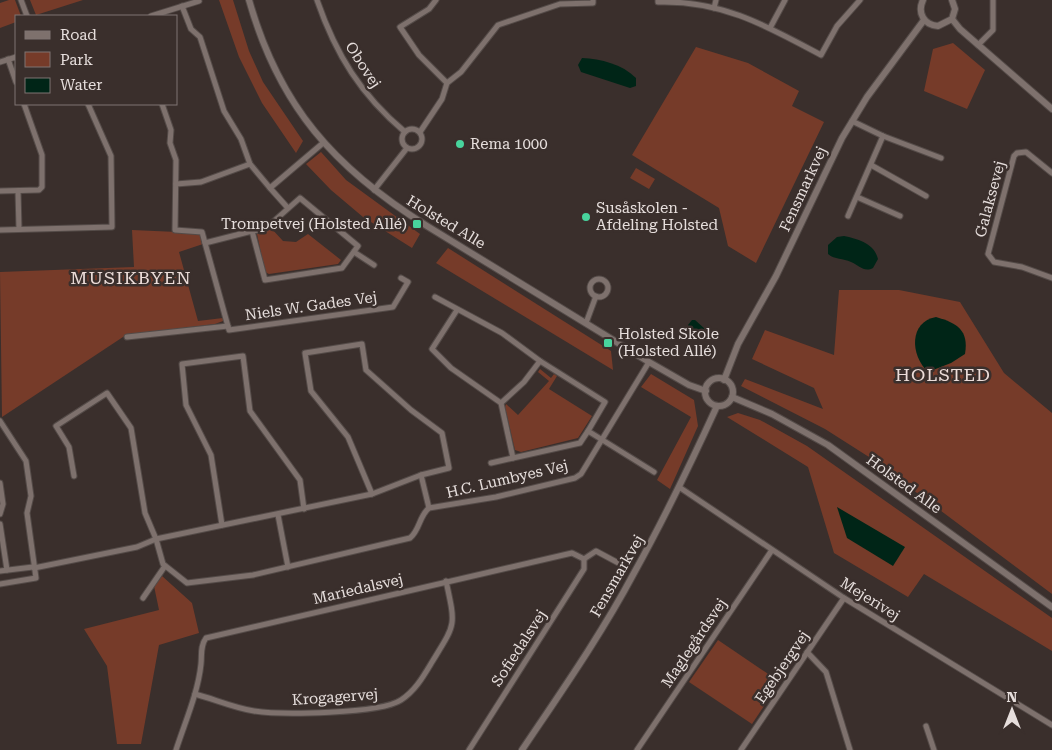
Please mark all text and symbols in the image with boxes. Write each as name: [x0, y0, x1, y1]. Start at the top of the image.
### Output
legend: [15, 15, 178, 105]
text: Road: [60, 26, 97, 44]
street label: Obovej: [341, 38, 385, 92]
text: Park: [60, 51, 94, 69]
text: Water: [60, 76, 102, 94]
place label: Rema 1000: [470, 135, 548, 153]
marker: Rema 1000: [454, 138, 466, 150]
street label: Fensmarkvej: [775, 144, 831, 234]
street label: Galaksevej: [971, 159, 1009, 239]
street label: Holsted Alle: [403, 191, 489, 253]
place label: Susåskolen - Afdeling Holsted: [596, 199, 718, 234]
marker: Susåskolen - Afdeling Holsted: [580, 211, 592, 223]
place label: Trompetvej (Holsted Allé): [221, 215, 407, 233]
marker: Trompetvej (Holsted Allé): [411, 218, 423, 230]
district label: MUSIKBYEN: [70, 267, 192, 288]
street label: Niels W. Gades Vej: [244, 288, 378, 324]
place label: Holsted Skole (Holsted Allé): [618, 325, 719, 360]
marker: Holsted Skole (Holsted Allé): [602, 337, 614, 349]
district label: HOLSTED: [895, 364, 991, 385]
street label: Holsted Alle: [863, 451, 945, 517]
street label: H.C. Lumbyes Vej: [444, 456, 570, 502]
street label: Fensmarkvej: [586, 532, 648, 620]
street label: Mariedalsvej: [311, 570, 405, 608]
street label: Mejerivej: [837, 574, 903, 624]
street label: Maglegårdsvej: [658, 595, 730, 691]
street label: Sofiedalsvej: [488, 606, 550, 690]
street label: Egebjergvej: [751, 627, 813, 707]
street label: Krogagervej: [291, 685, 379, 709]
north arrow: [987, 685, 1037, 735]
text: N: [1007, 689, 1018, 705]

